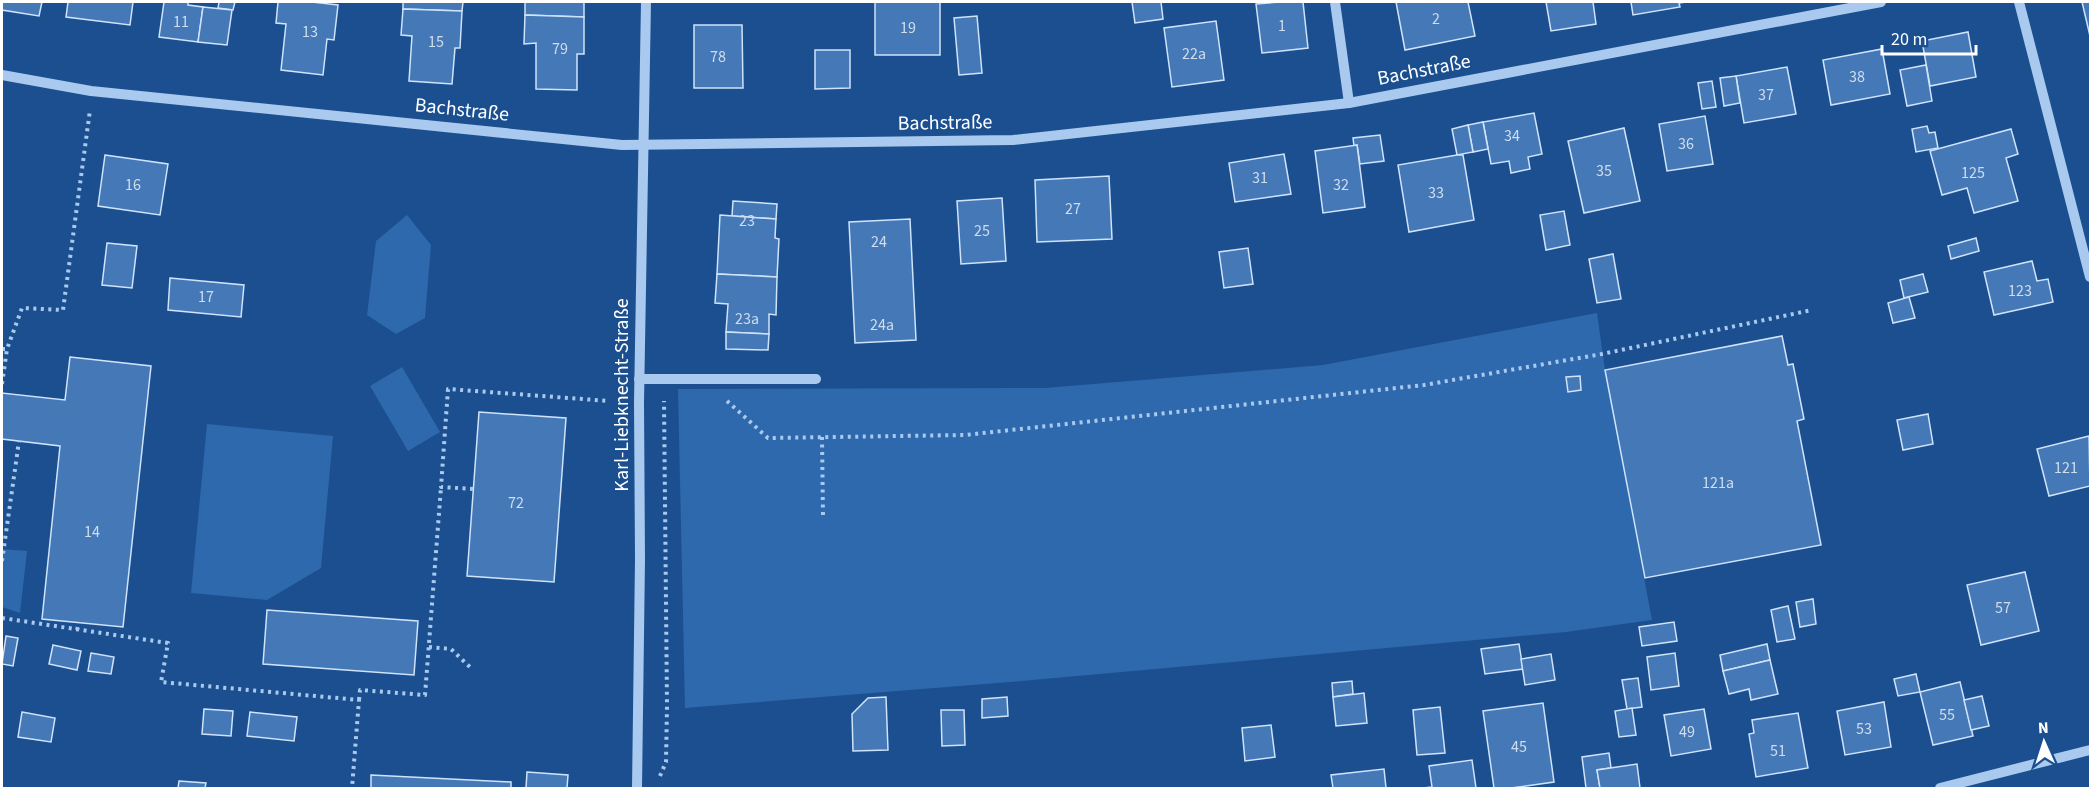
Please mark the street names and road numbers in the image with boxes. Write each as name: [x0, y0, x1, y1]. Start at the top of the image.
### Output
street label: Bachstraße: [1375, 47, 1473, 93]
street label: Bachstraße: [414, 91, 511, 129]
street label: Bachstraße: [897, 108, 993, 138]
street label: Karl-Liebknecht-Straße: [608, 298, 636, 492]

